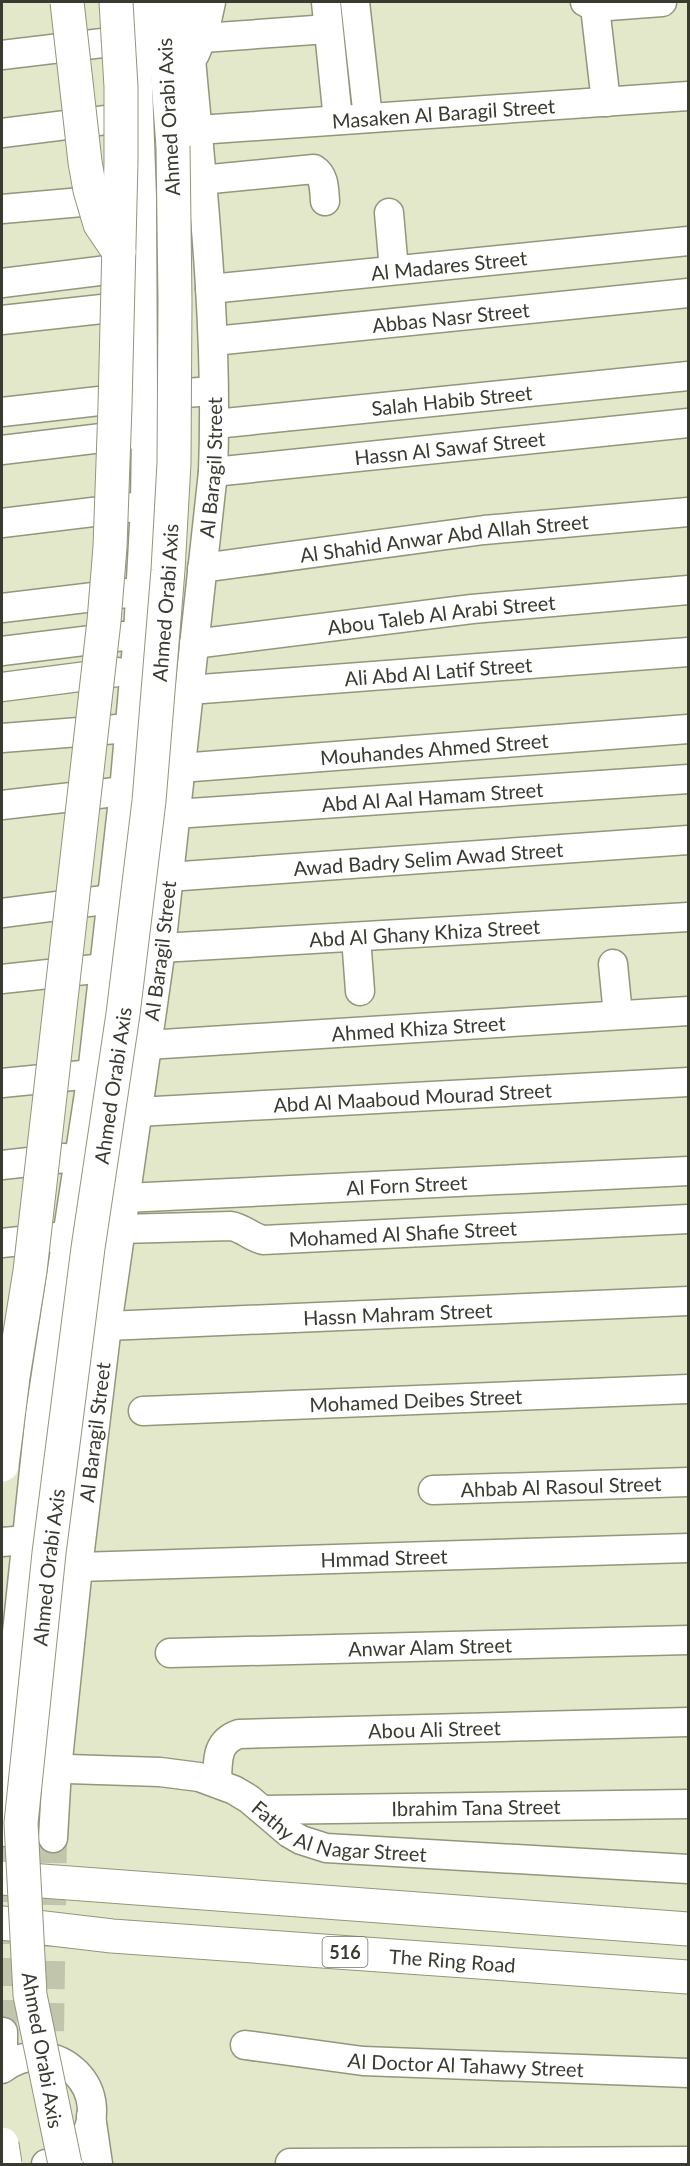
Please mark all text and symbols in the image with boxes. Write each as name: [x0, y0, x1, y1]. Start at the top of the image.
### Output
street label: Ahmed Orabi Axis: [152, 37, 184, 197]
street label: Masaken Al Baragil Street: [331, 93, 556, 133]
street label: Al Madares Street: [370, 245, 528, 285]
street label: Abbas Nasr Street: [371, 297, 531, 337]
street label: Salah Habib Street: [370, 380, 533, 420]
street label: Al Baragil Street: [194, 397, 226, 539]
street label: Hassn Al Sawaf Street: [353, 426, 546, 469]
street label: Al Shahid Anwar Abd Allah Street: [298, 509, 589, 567]
street label: Ahmed Orabi Axis: [147, 523, 183, 683]
street label: Abou Taleb Al Arabi Street: [326, 590, 556, 639]
street label: Ali Abd Al Latif Street: [344, 652, 533, 690]
street label: Mouhandes Ahmed Street: [319, 728, 549, 769]
street label: Abd Al Aal Hamam Street: [321, 777, 544, 816]
street label: Awad Badry Selim Awad Street: [293, 837, 564, 880]
street label: Al Baragil Street: [139, 879, 180, 1022]
street label: Abd Al Ghany Khiza Street: [308, 914, 541, 951]
street label: Ahmed Orabi Axis: [89, 1006, 136, 1166]
street label: Ahmed Khiza Street: [331, 1011, 506, 1045]
street label: Abd Al Maaboud Mourad Street: [273, 1077, 552, 1117]
street label: Al Forn Street: [345, 1170, 468, 1199]
street label: Mohamed Al Shafie Street: [288, 1215, 517, 1251]
street label: Hassn Mahram Street: [303, 1297, 493, 1330]
street label: Al Baragil Street: [74, 1361, 115, 1504]
street label: Mohamed Deibes Street: [309, 1384, 523, 1416]
street label: Ahbab Al Rasoul Street: [460, 1471, 662, 1501]
street label: Ahmed Orabi Axis: [27, 1487, 69, 1647]
street label: Hmmad Street: [320, 1544, 448, 1571]
street label: Anwar Alam Street: [348, 1632, 512, 1661]
street label: Abou Ali Street: [368, 1715, 501, 1743]
street label: Ibrahim Tana Street: [391, 1794, 561, 1820]
street label: Fathy Al Nagar Street: [247, 1795, 427, 1866]
road number: 516: [322, 1937, 368, 1967]
street label: The Ring Road: [388, 1944, 516, 1977]
street label: Ahmed Orabi Axis: [17, 1970, 69, 2130]
street label: Al Doctor Al Tahawy Street: [347, 2047, 584, 2081]

